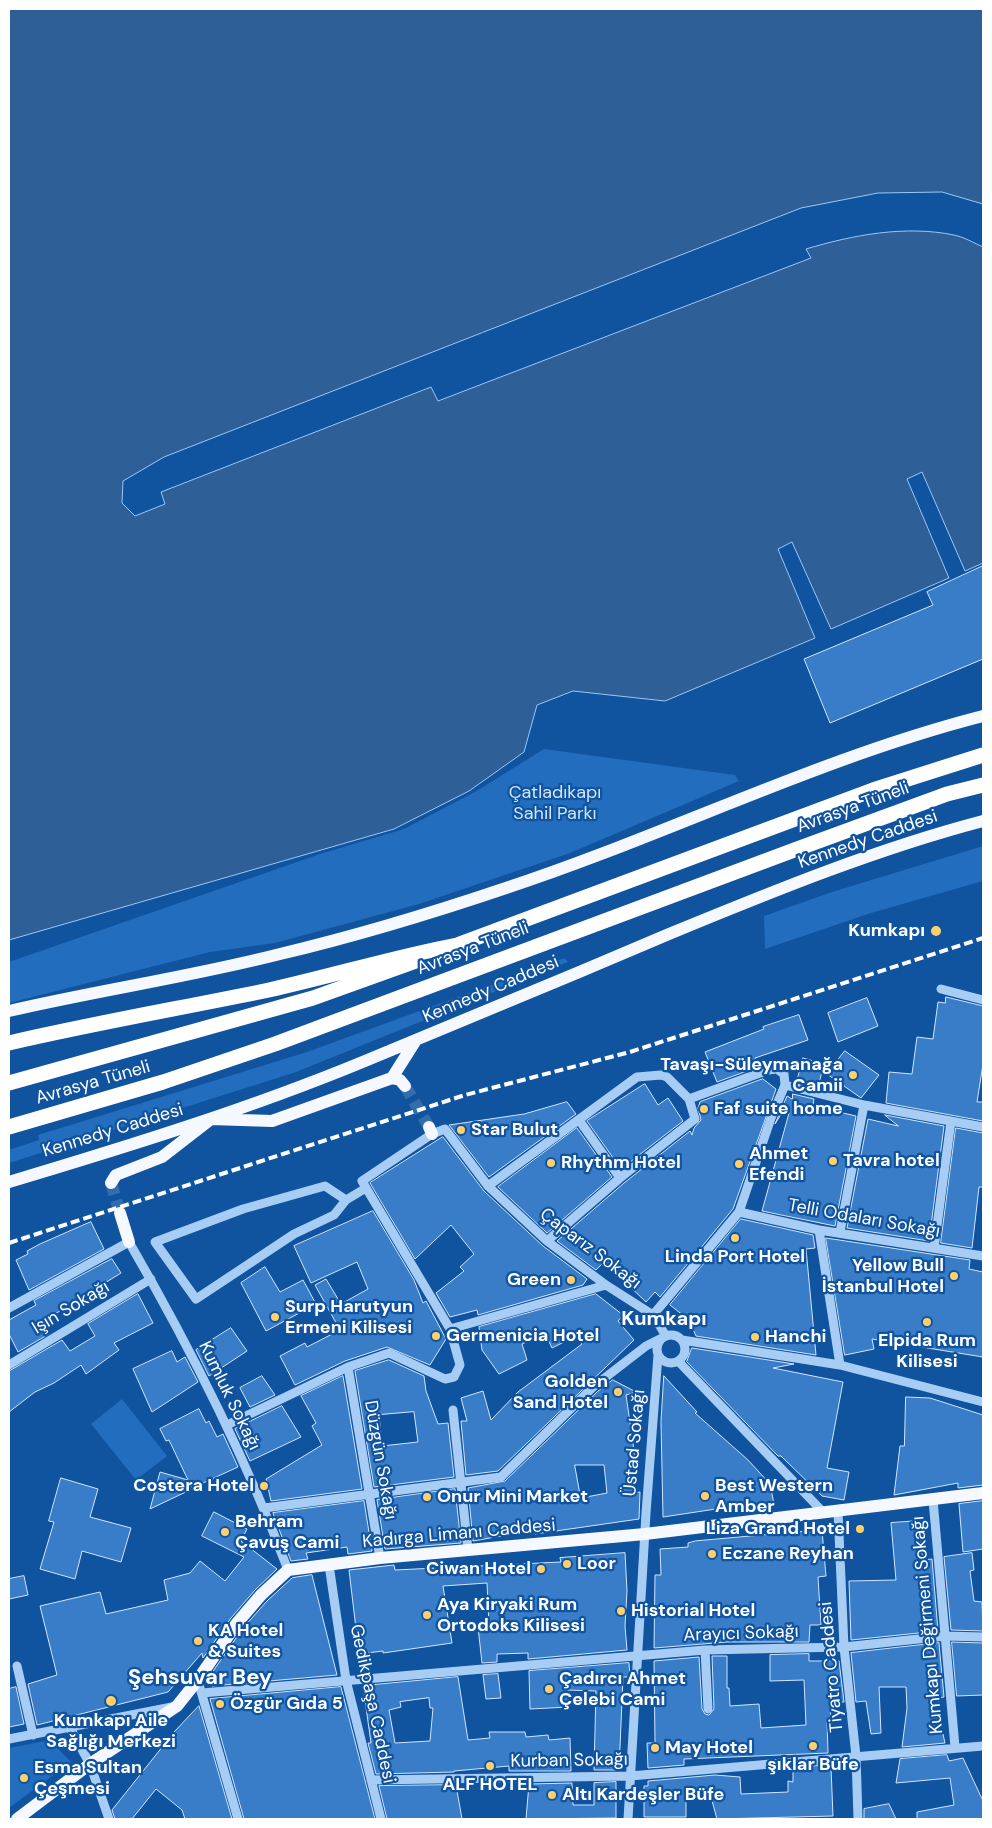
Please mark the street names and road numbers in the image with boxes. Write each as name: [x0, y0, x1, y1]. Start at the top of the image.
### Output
street label: Avrasya Tüneli: [794, 778, 912, 838]
street label: Kennedy Caddesi: [795, 806, 941, 874]
street label: Avrasya Tüneli: [414, 918, 532, 980]
street label: Kennedy Caddesi: [420, 952, 562, 1028]
street label: Avrasya Tüneli: [33, 1056, 153, 1110]
street label: Kennedy Caddesi: [40, 1099, 186, 1163]
street label: Telli Odaları Sokağı: [786, 1195, 942, 1243]
street label: Çaparız Sokağı: [535, 1204, 645, 1294]
street label: Işın Sokağı: [28, 1277, 114, 1339]
street label: Kumluk Sokağı: [193, 1338, 265, 1454]
street label: Üstad Sokağı: [620, 1389, 650, 1497]
street label: Düzgün Sokağı: [359, 1399, 401, 1521]
street label: Kadırga Limanı Caddesi: [361, 1515, 557, 1553]
street label: Kumkapı Değirmeni Sokağı: [908, 1515, 948, 1735]
street label: Tiyatro Caddesi: [816, 1601, 848, 1733]
street label: Arayıcı Sokağı: [683, 1621, 799, 1647]
street label: Gedikpaşa Caddesi: [345, 1622, 399, 1786]
street label: Kurban Sokağı: [510, 1749, 628, 1773]

